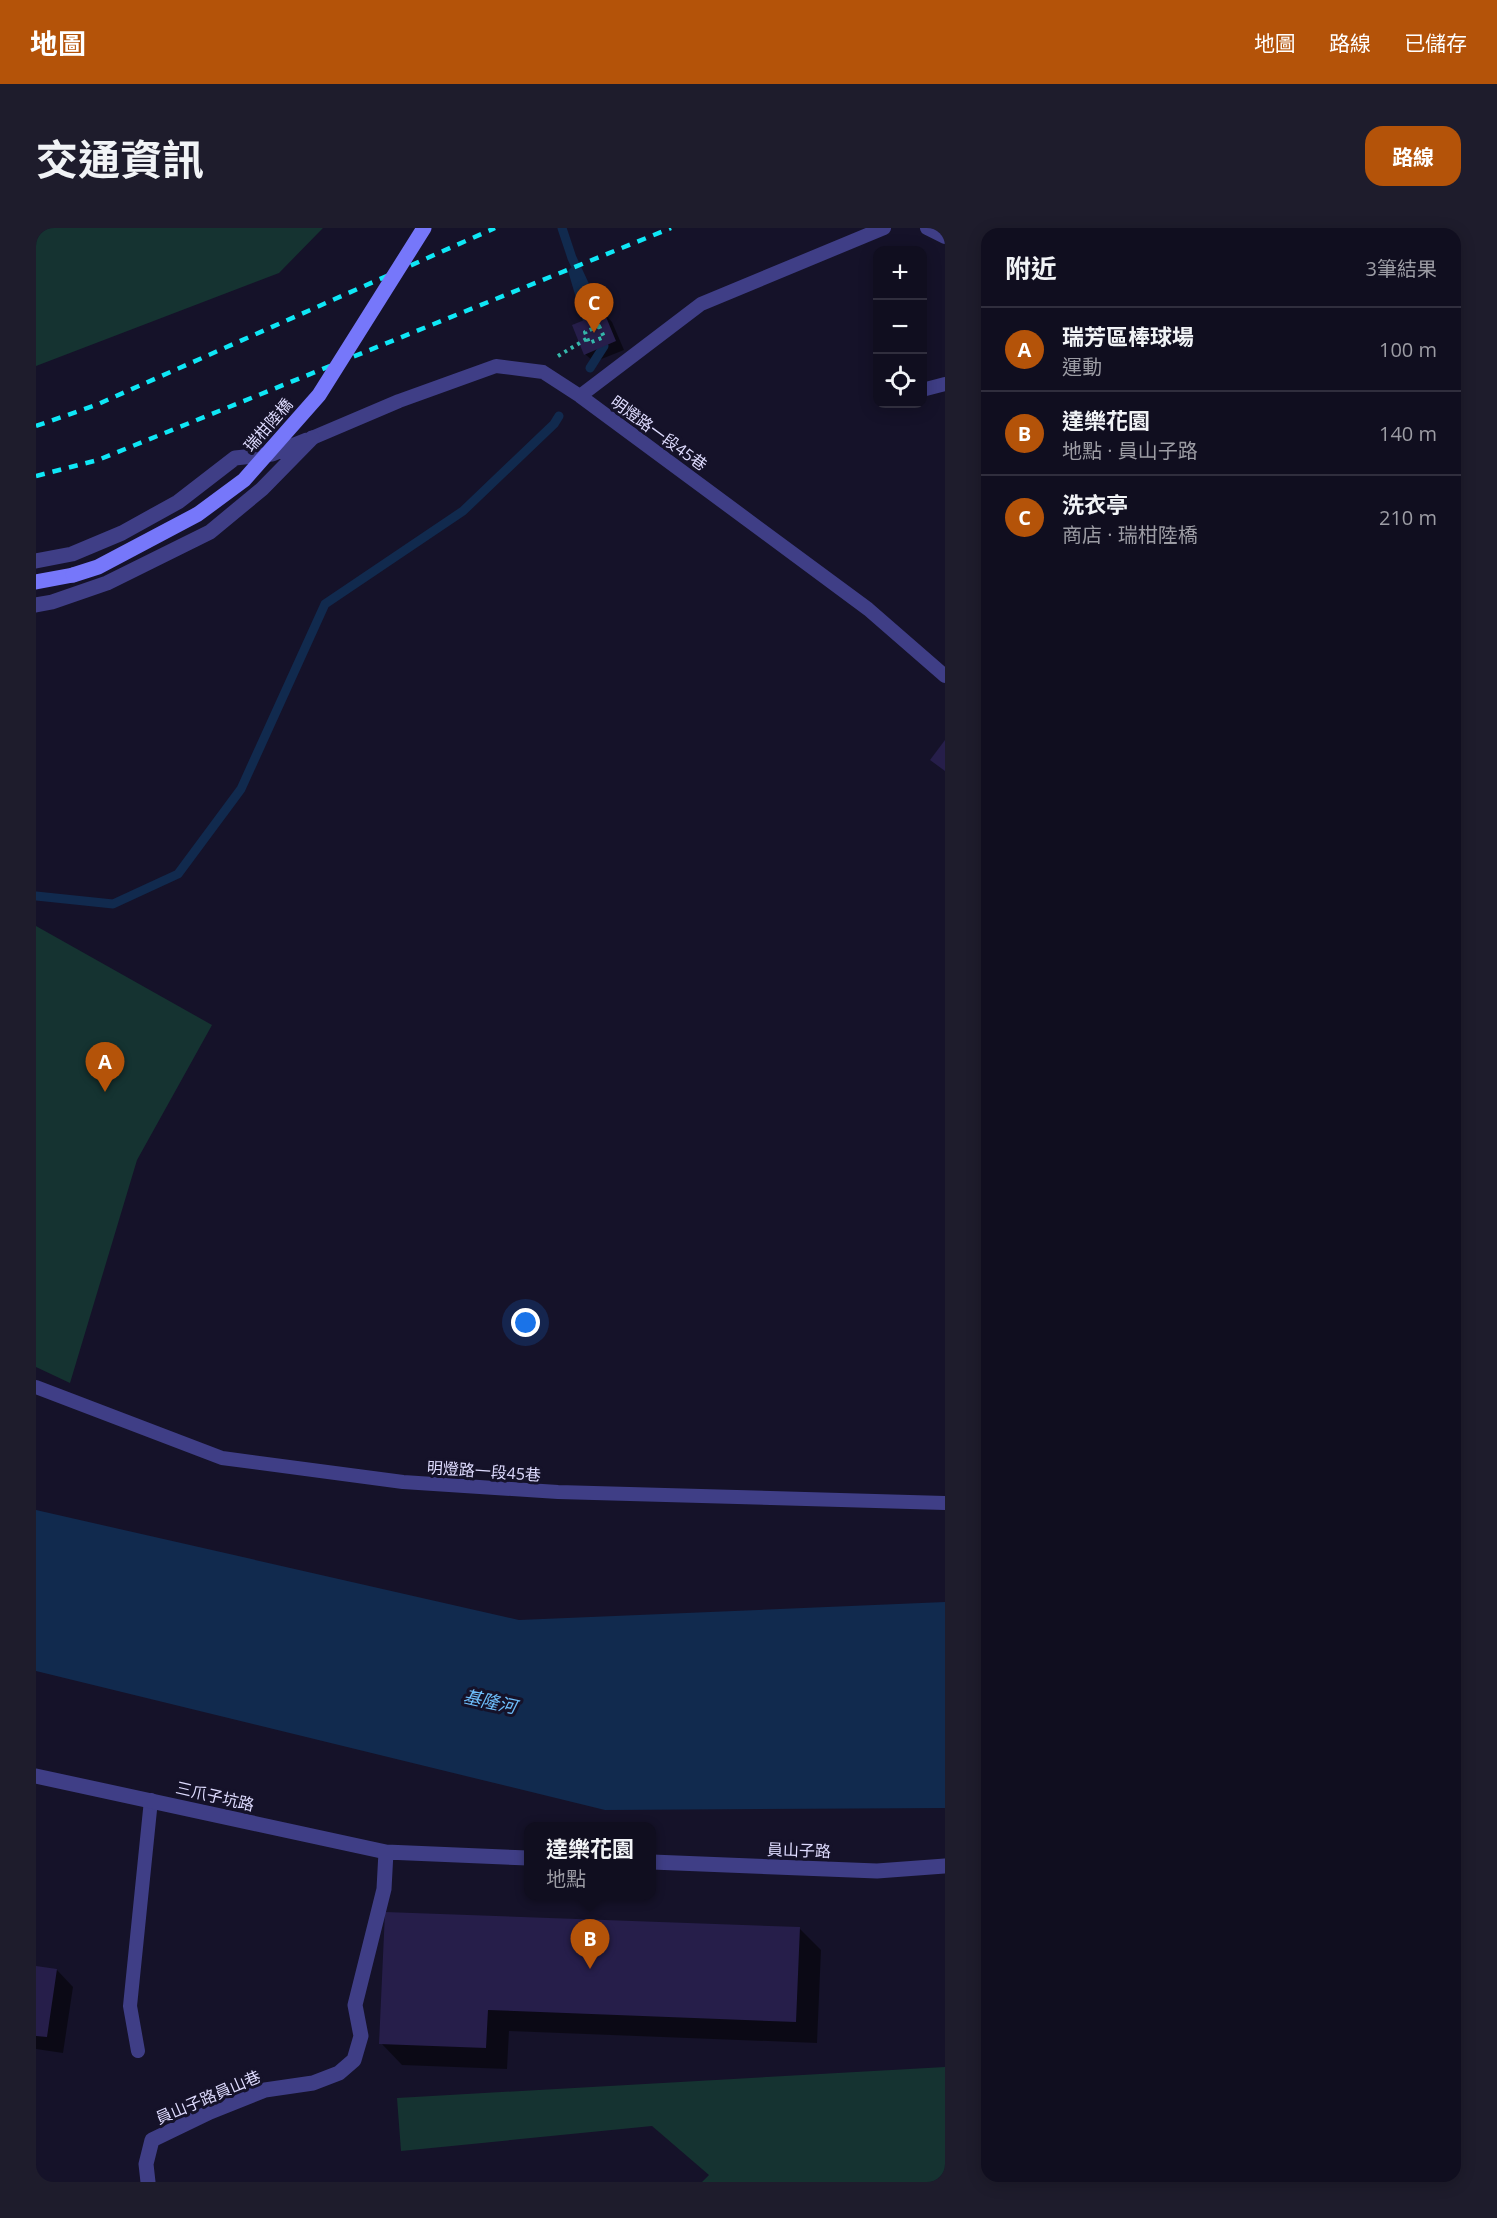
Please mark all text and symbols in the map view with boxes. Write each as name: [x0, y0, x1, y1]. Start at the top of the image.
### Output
text: 地圖: [30, 24, 86, 62]
text: 地圖: [1254, 29, 1296, 57]
text: 路線: [1329, 29, 1371, 57]
text: 已儲存: [1404, 29, 1467, 57]
button: 路線: [1365, 126, 1461, 186]
text: 交通資訊: [36, 130, 204, 187]
map controls: [873, 246, 927, 408]
button: +: [873, 246, 927, 300]
text: 附近: [1005, 250, 1057, 286]
text: 3筆結果: [1366, 255, 1437, 282]
pin: C: [574, 284, 614, 333]
button: −: [873, 300, 927, 354]
text: 瑞芳區棒球場: [1062, 321, 1194, 351]
text: A: [1018, 336, 1031, 363]
text: 100 m: [1379, 336, 1437, 363]
text: 運動: [1062, 353, 1102, 380]
button: locate: [873, 354, 927, 408]
street label: 明燈路一段45巷: [606, 391, 712, 475]
street label: 瑞柑陸橋: [239, 394, 297, 456]
text: 達樂花園: [1062, 405, 1150, 435]
text: B: [1018, 420, 1031, 447]
text: 140 m: [1379, 420, 1437, 447]
text: 地點 · 員山子路: [1062, 437, 1198, 464]
text: 洗衣亭: [1062, 489, 1128, 519]
text: C: [1018, 504, 1031, 531]
text: 210 m: [1379, 504, 1437, 531]
text: 商店 · 瑞柑陸橋: [1062, 521, 1198, 548]
pin: A: [86, 1042, 124, 1092]
your location: [511, 1308, 540, 1337]
street label: 明燈路一段45巷: [426, 1456, 542, 1486]
water label: 基隆河: [461, 1684, 522, 1719]
street label: 三爪子坑路: [174, 1776, 256, 1816]
popup: [524, 1822, 656, 1900]
text: 達樂花園: [546, 1833, 634, 1863]
street label: 員山子路: [767, 1838, 831, 1862]
text: 地點: [546, 1865, 586, 1892]
pin: B: [570, 1920, 610, 1969]
street label: 員山子路員山巷: [152, 2065, 264, 2129]

